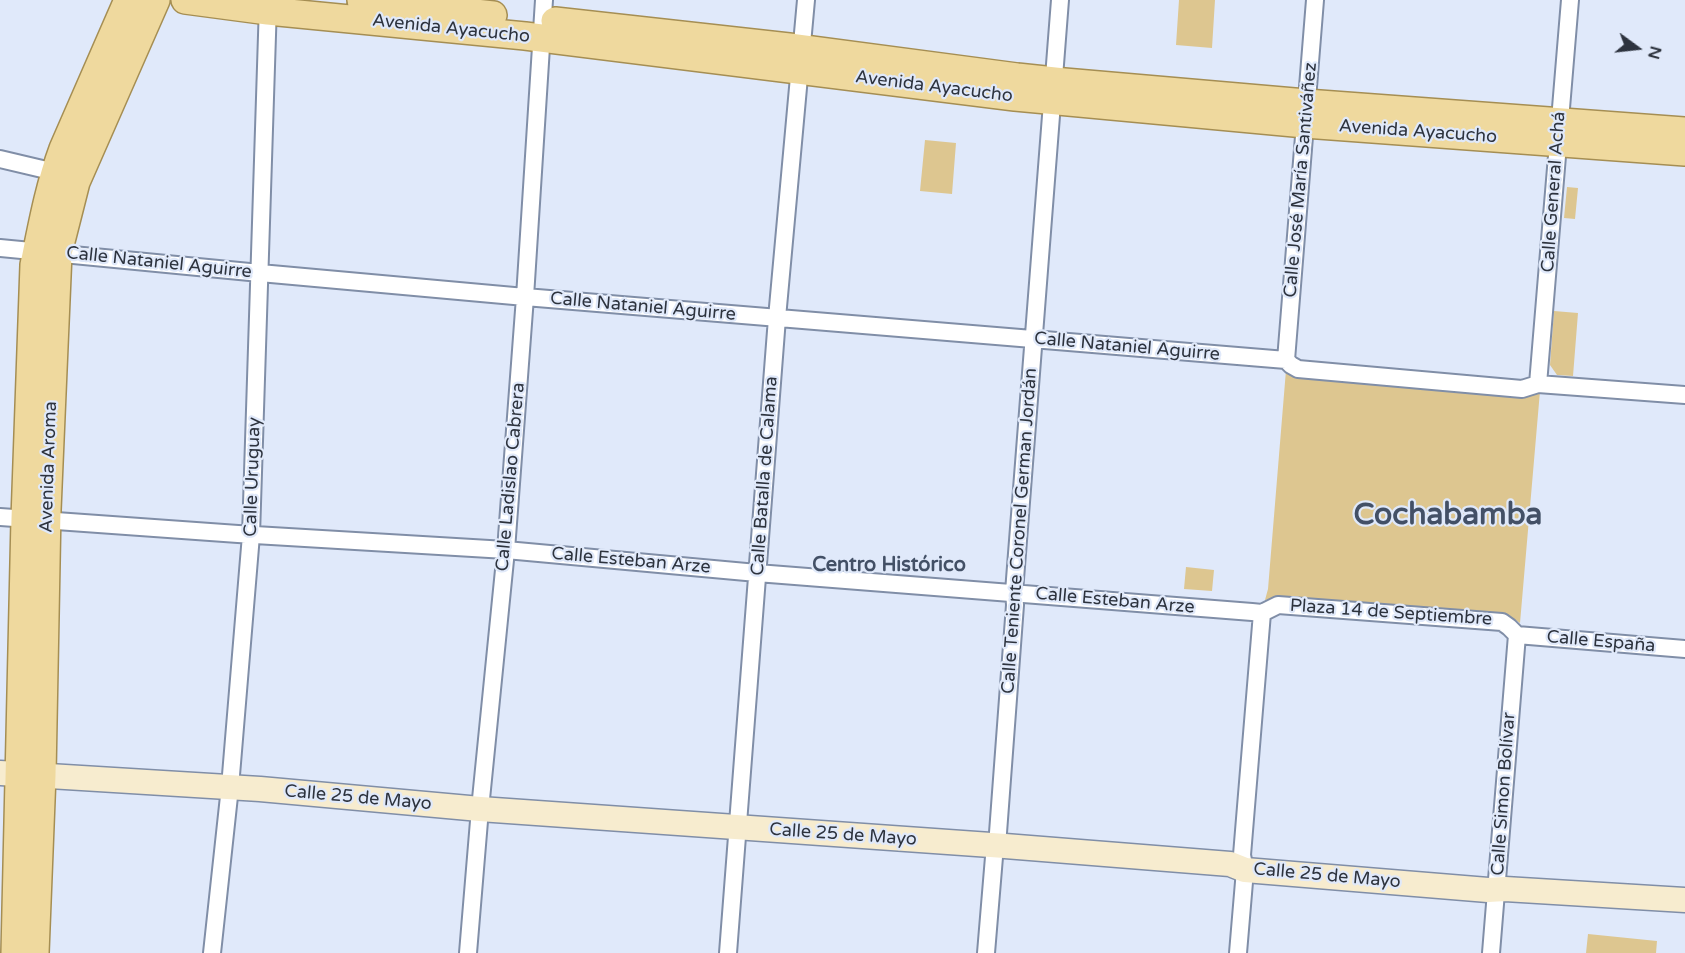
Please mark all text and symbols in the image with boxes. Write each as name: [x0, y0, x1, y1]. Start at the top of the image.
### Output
street label: Avenida Ayacucho: [371, 10, 531, 48]
north arrow: [1607, 18, 1667, 78]
text: N: [1643, 44, 1666, 61]
street label: Calle José María Santiváñez: [1280, 62, 1322, 298]
street label: Avenida Ayacucho: [854, 67, 1014, 107]
street label: Calle General Achá: [1538, 111, 1570, 273]
street label: Avenida Ayacucho: [1338, 116, 1498, 148]
street label: Calle Nataniel Aguirre: [65, 243, 253, 283]
street label: Calle Nataniel Aguirre: [549, 288, 737, 326]
street label: Calle Nataniel Aguirre: [1033, 328, 1221, 366]
street label: Calle Teniente Coronel German Jordán: [998, 367, 1042, 695]
street label: Calle Batalla de Calama: [747, 376, 783, 576]
street label: Calle Ladislao Cabrera: [492, 382, 530, 572]
street label: Avenida Aroma: [36, 401, 62, 533]
street label: Calle Uruguay: [240, 417, 266, 537]
district label: Cochabamba: [1354, 498, 1542, 534]
street label: Calle Esteban Arze: [550, 543, 712, 579]
district label: Centro Histórico: [812, 554, 966, 578]
street label: Calle Esteban Arze: [1034, 583, 1196, 619]
street label: Plaza 14 de Septiembre: [1289, 595, 1493, 631]
street label: Calle España: [1546, 626, 1656, 658]
street label: Calle Simon Bolívar: [1488, 712, 1520, 876]
street label: Calle 25 de Mayo: [283, 781, 433, 815]
street label: Calle 25 de Mayo: [769, 819, 917, 851]
street label: Calle 25 de Mayo: [1252, 859, 1402, 893]

